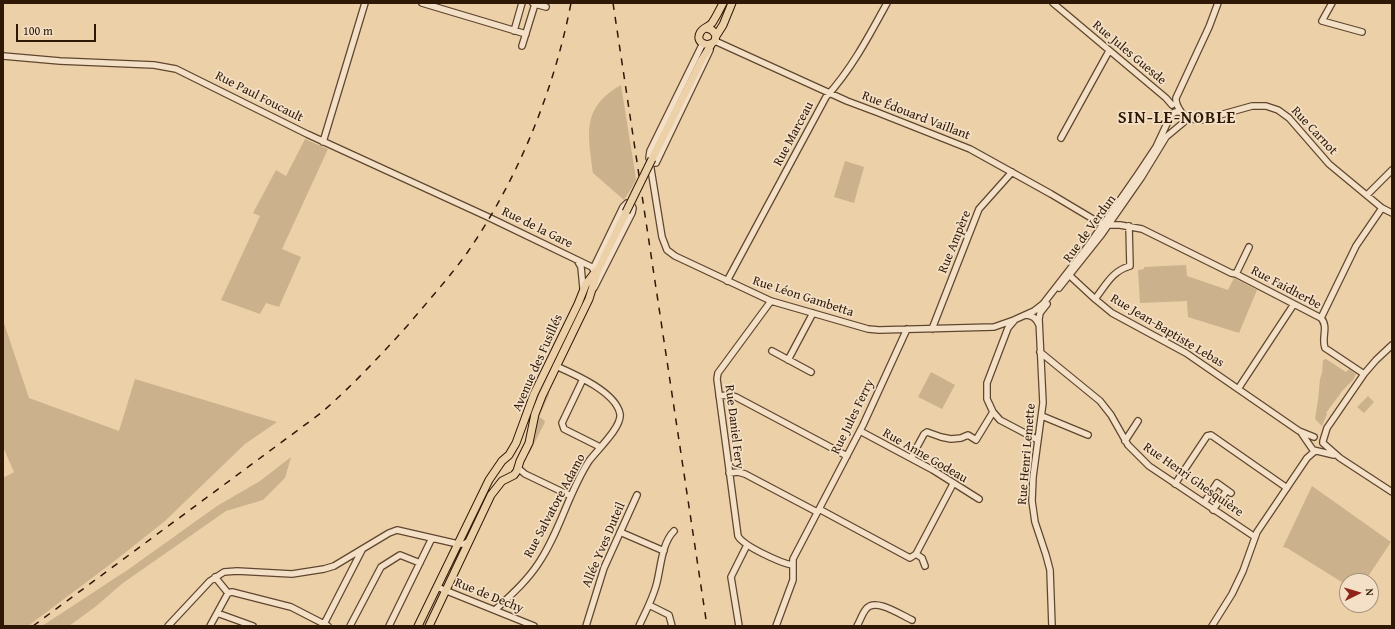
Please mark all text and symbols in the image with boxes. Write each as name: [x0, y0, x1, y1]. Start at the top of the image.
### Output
scale bar: [18, 16, 98, 42]
street label: Rue Jules Guesde: [1089, 18, 1169, 88]
text: 100 m: [23, 22, 53, 39]
street label: Rue Paul Foucault: [212, 68, 306, 126]
street label: Rue Édouard Vaillant: [860, 88, 972, 144]
street label: Rue Marceau: [771, 99, 817, 169]
street label: Rue Carnot: [1288, 104, 1340, 158]
district label: SIN-LE-NOBLE: [1118, 109, 1236, 129]
street label: Rue de Verdun: [1060, 192, 1120, 266]
street label: Rue de la Gare: [499, 204, 575, 252]
street label: Rue Ampère: [935, 208, 975, 276]
street label: Rue Faidherbe: [1248, 263, 1324, 313]
street label: Rue Léon Gambetta: [751, 273, 855, 321]
street label: Rue Jean-Baptiste Lebas: [1107, 291, 1227, 371]
street label: Avenue des Fusillés: [510, 312, 566, 414]
street label: Rue Jules Ferry: [828, 377, 878, 457]
street label: Rue Daniel Fery: [721, 384, 747, 470]
street label: Rue Henri Lemette: [1015, 403, 1039, 505]
street label: Rue Anne Godeau: [880, 425, 970, 487]
street label: Rue Henri Ghesquière: [1140, 440, 1246, 520]
street label: Rue Salvatore Adamo: [521, 451, 589, 561]
street label: Allée Yves Duteil: [579, 500, 629, 590]
north arrow: [1339, 573, 1379, 613]
street label: Rue de Dechy: [452, 575, 526, 617]
text: N: [1362, 588, 1378, 596]

